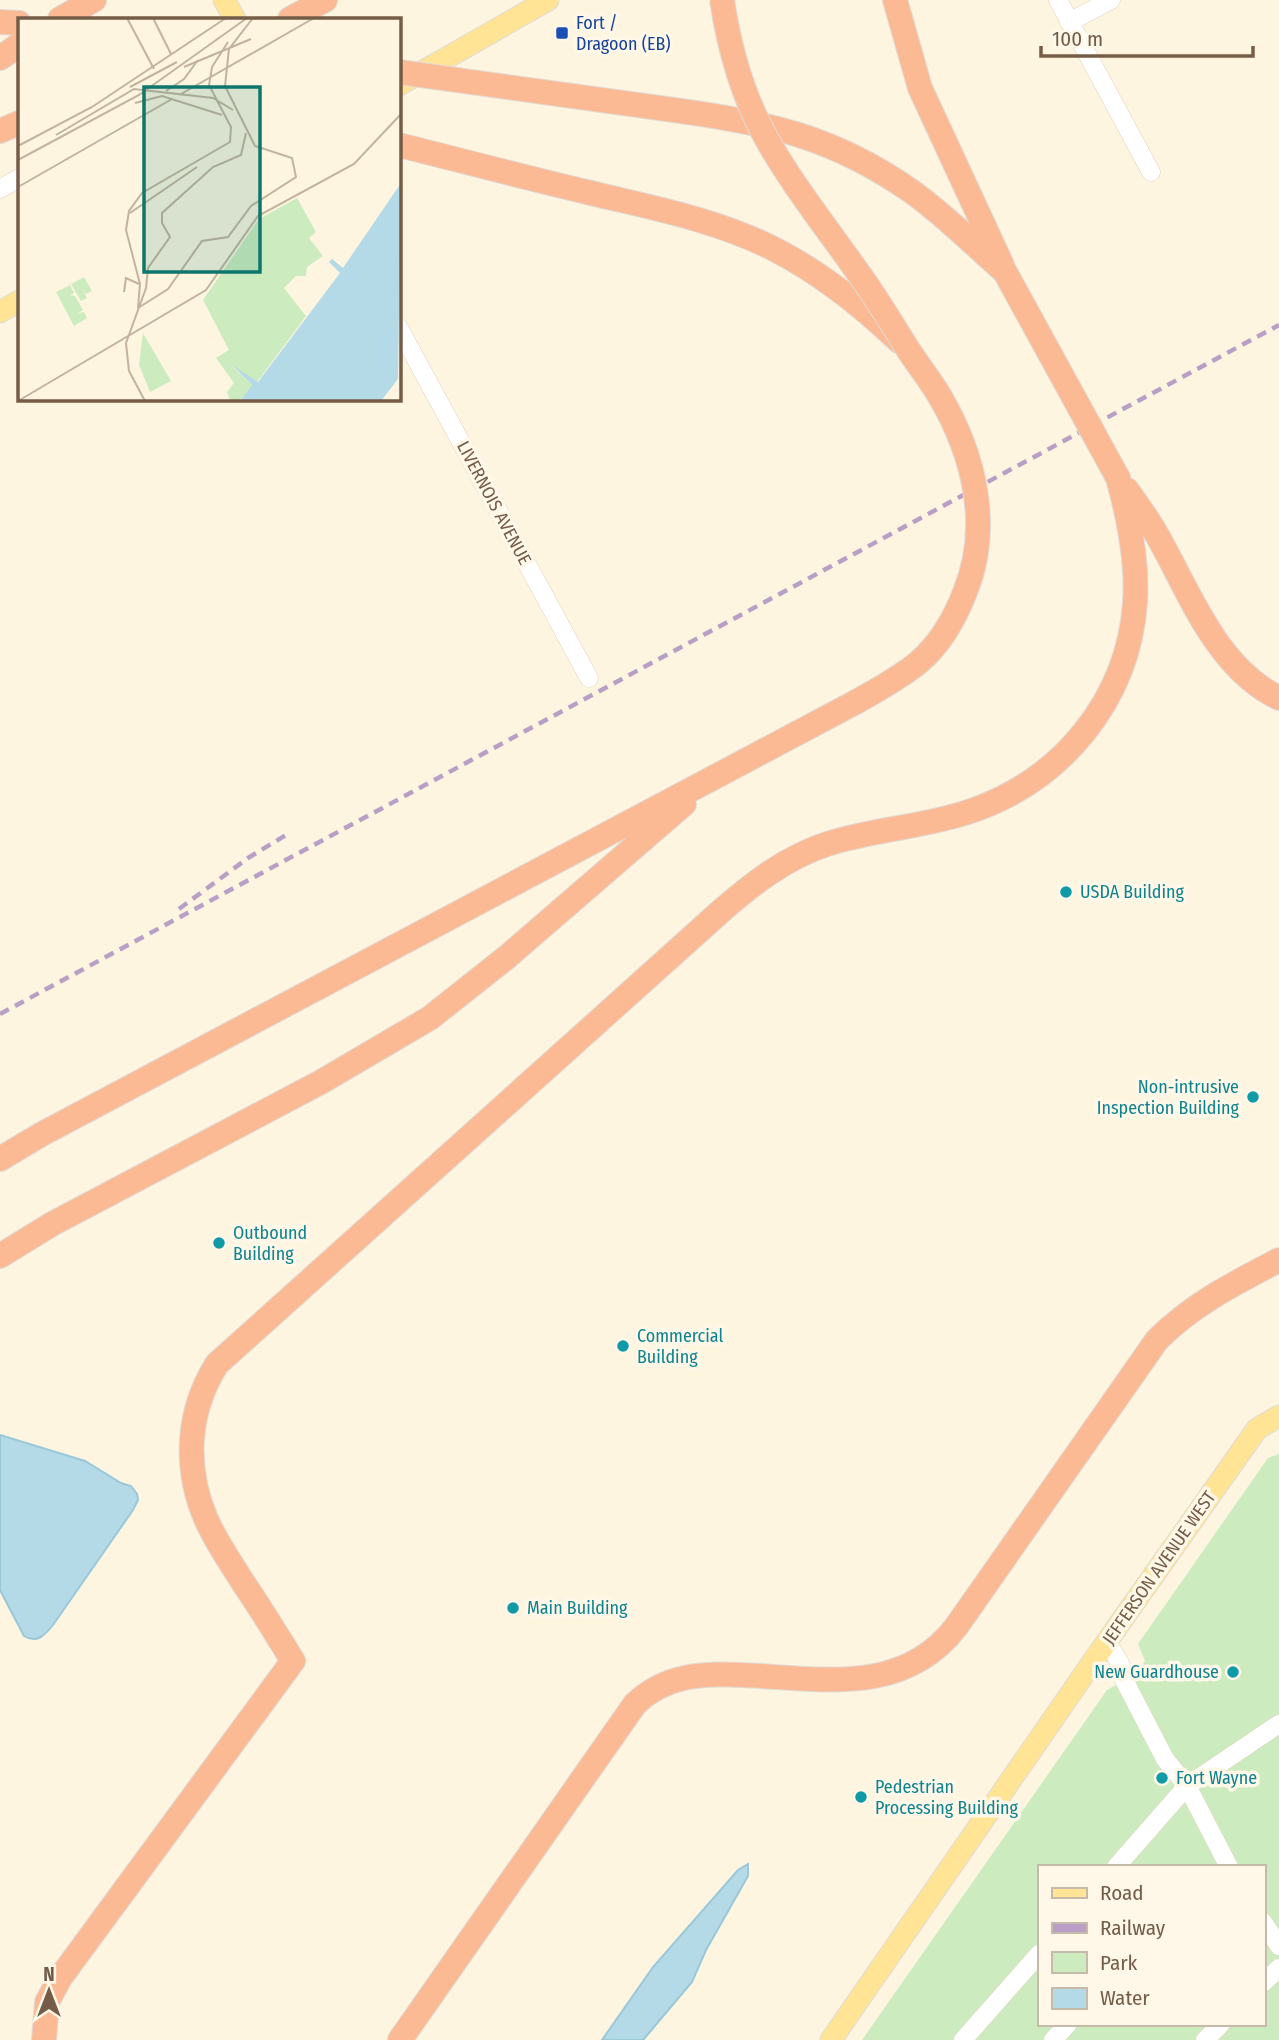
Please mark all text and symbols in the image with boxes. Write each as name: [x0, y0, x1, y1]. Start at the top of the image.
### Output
place label: Fort / Dragoon (EB): [576, 12, 671, 55]
scale bar: [1041, 14, 1253, 58]
inset map: [18, 18, 401, 401]
marker: Fort / Dragoon (EB): [554, 25, 570, 41]
text: 100 m: [1052, 26, 1103, 52]
street label: LIVERNOIS AVENUE: [452, 437, 536, 569]
place label: USDA Building: [1080, 881, 1184, 903]
marker: USDA Building: [1058, 884, 1074, 900]
place label: Non-intrusive Inspection Building: [1097, 1076, 1240, 1119]
marker: Non-intrusive Inspection Building: [1245, 1089, 1261, 1105]
place label: Outbound Building: [233, 1222, 307, 1265]
marker: Outbound Building: [211, 1235, 227, 1251]
place label: Commercial Building: [637, 1325, 723, 1368]
marker: Commercial Building: [615, 1338, 631, 1354]
street label: JEFFERSON AVENUE WEST: [1098, 1487, 1221, 1649]
place label: Main Building: [527, 1597, 628, 1619]
marker: Main Building: [505, 1600, 521, 1616]
place label: New Guardhouse: [1094, 1661, 1219, 1683]
marker: New Guardhouse: [1225, 1664, 1241, 1680]
place label: Fort Wayne: [1176, 1767, 1257, 1789]
marker: Fort Wayne: [1154, 1770, 1170, 1786]
place label: Pedestrian Processing Building: [875, 1776, 1019, 1819]
marker: Pedestrian Processing Building: [853, 1789, 869, 1805]
legend: [1038, 1865, 1265, 2026]
text: Road: [1100, 1880, 1144, 1906]
text: Railway: [1100, 1915, 1166, 1941]
text: Park: [1100, 1950, 1138, 1976]
north arrow: [14, 1956, 84, 2026]
text: N: [43, 1963, 55, 1986]
text: Water: [1100, 1985, 1150, 2011]

